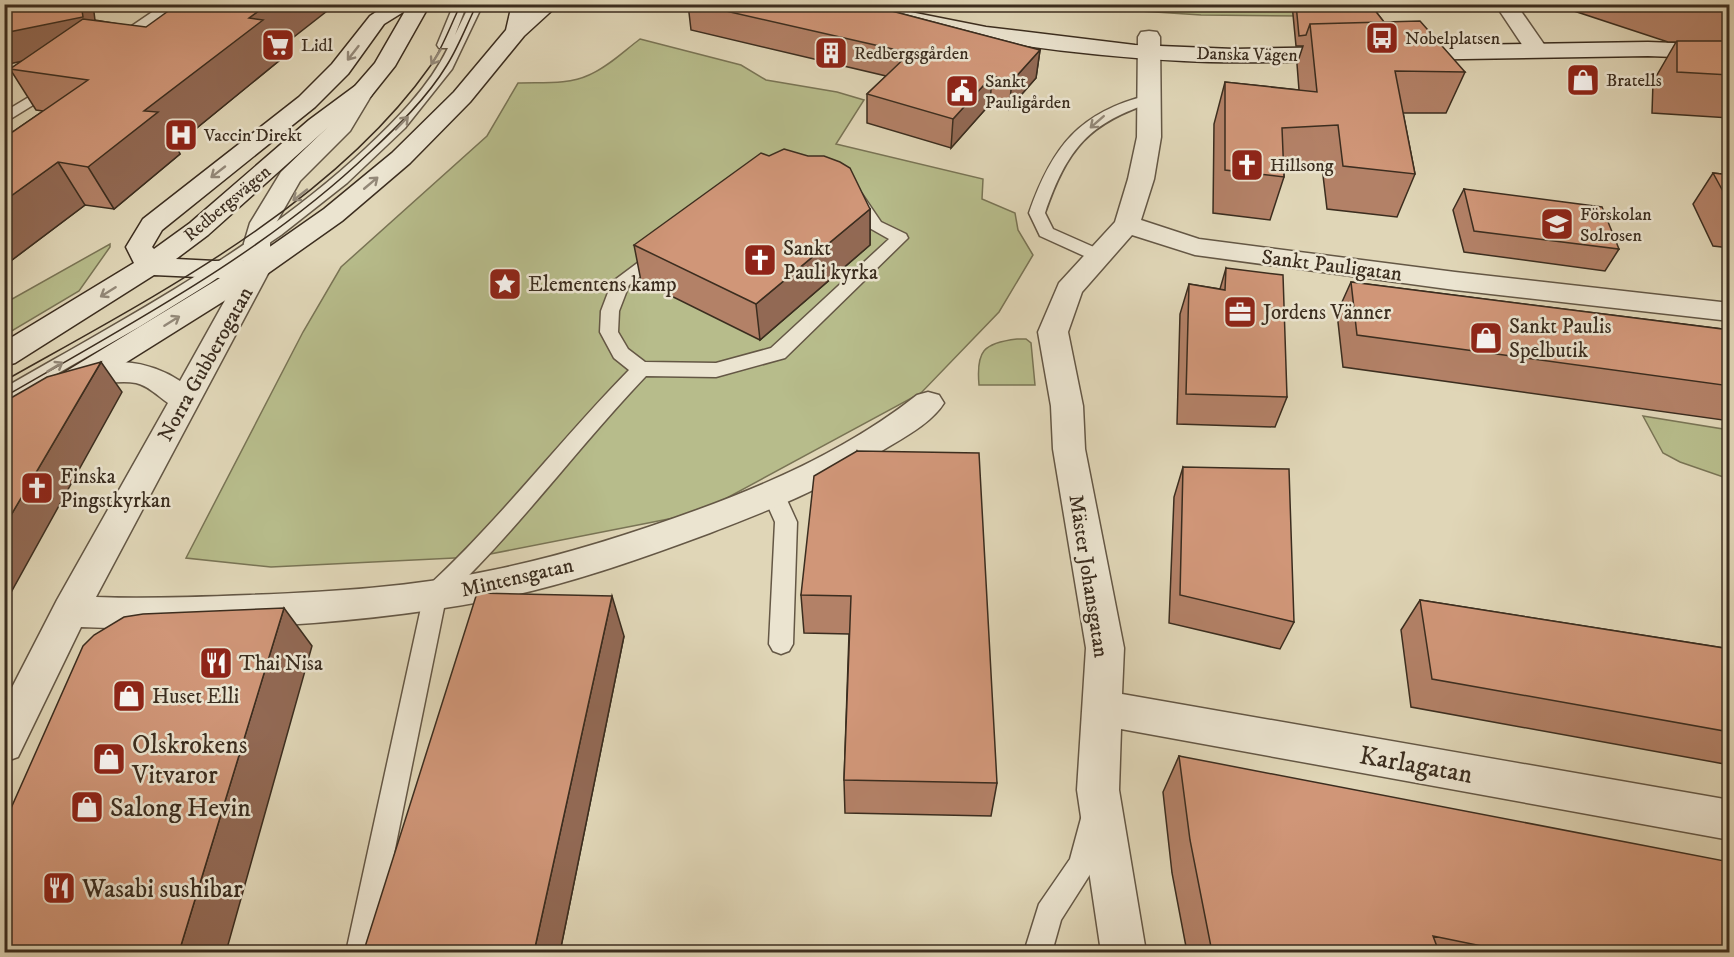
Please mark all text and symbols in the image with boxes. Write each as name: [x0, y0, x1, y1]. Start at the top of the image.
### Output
bus stop icon: Nobelplatsen: [1364, 20, 1400, 56]
supermarket icon: Lidl: [260, 27, 296, 63]
place label: Nobelplatsen: [1405, 28, 1501, 50]
place label: Lidl: [301, 35, 334, 57]
building icon: Redbergsgården: [813, 35, 849, 71]
place label: Redbergsgården: [854, 43, 969, 65]
street label: Danska Vägen: [1196, 43, 1298, 67]
one-way arrow: [346, 45, 359, 61]
one-way arrow: [430, 48, 442, 65]
shop icon: Bratells: [1565, 62, 1601, 98]
place label: Bratells: [1606, 70, 1662, 92]
place label: Sankt Pauligården: [985, 71, 1071, 114]
public building icon: Sankt Pauligården: [944, 73, 980, 109]
one-way arrow: [395, 115, 409, 130]
one-way arrow: [1090, 115, 1105, 129]
hospital icon: Vaccin Direkt: [163, 117, 199, 153]
place label: Vaccin Direkt: [203, 125, 302, 147]
church icon: Hillsong: [1229, 147, 1265, 183]
place label: Hillsong: [1270, 155, 1334, 177]
street label: Redbergsvägen: [180, 161, 276, 247]
one-way arrow: [211, 166, 227, 179]
one-way arrow: [363, 177, 379, 190]
one-way arrow: [293, 189, 309, 202]
place label: Förskolan Solrosen: [1580, 204, 1652, 247]
school or university icon: Förskolan Solrosen: [1539, 206, 1575, 242]
place label: Sankt Pauli kyrka: [783, 236, 878, 286]
church icon: Sankt Pauli kyrka: [742, 242, 778, 278]
street label: Sankt Pauligatan: [1260, 244, 1404, 288]
place icon: Elementens kamp: [487, 266, 523, 302]
place label: Elementens kamp: [528, 272, 677, 298]
street label: Norra Gubberogatan: [153, 283, 259, 446]
one-way arrow: [100, 287, 117, 299]
office icon: Jordens Vänner: [1222, 294, 1258, 330]
place label: Jordens Vänner: [1261, 300, 1391, 326]
one-way arrow: [163, 314, 180, 326]
place label: Sankt Paulis Spelbutik: [1509, 314, 1611, 364]
shop icon: Sankt Paulis Spelbutik: [1468, 320, 1504, 356]
one-way arrow: [46, 361, 63, 373]
place label: Finska Pingstkyrkan: [60, 464, 171, 514]
church icon: Finska Pingstkyrkan: [19, 470, 55, 506]
street label: Mäster Johansgatan: [1062, 493, 1114, 660]
street label: Mintensgatan: [458, 552, 576, 604]
restaurant icon: Thai Nisa: [198, 645, 234, 681]
place label: Thai Nisa: [239, 651, 323, 677]
shop icon: Huset Elli: [111, 678, 147, 714]
place label: Huset Elli: [152, 684, 239, 710]
place label: Olskrokens Vitvaror: [131, 729, 248, 792]
street label: Karlagatan: [1357, 739, 1475, 792]
shop icon: Olskrokens Vitvaror: [91, 741, 127, 777]
shop icon: Salong Hevin: [69, 789, 105, 825]
place label: Salong Hevin: [110, 792, 251, 825]
restaurant icon: Wasabi sushibar: [41, 870, 77, 906]
place label: Wasabi sushibar: [81, 873, 243, 906]

